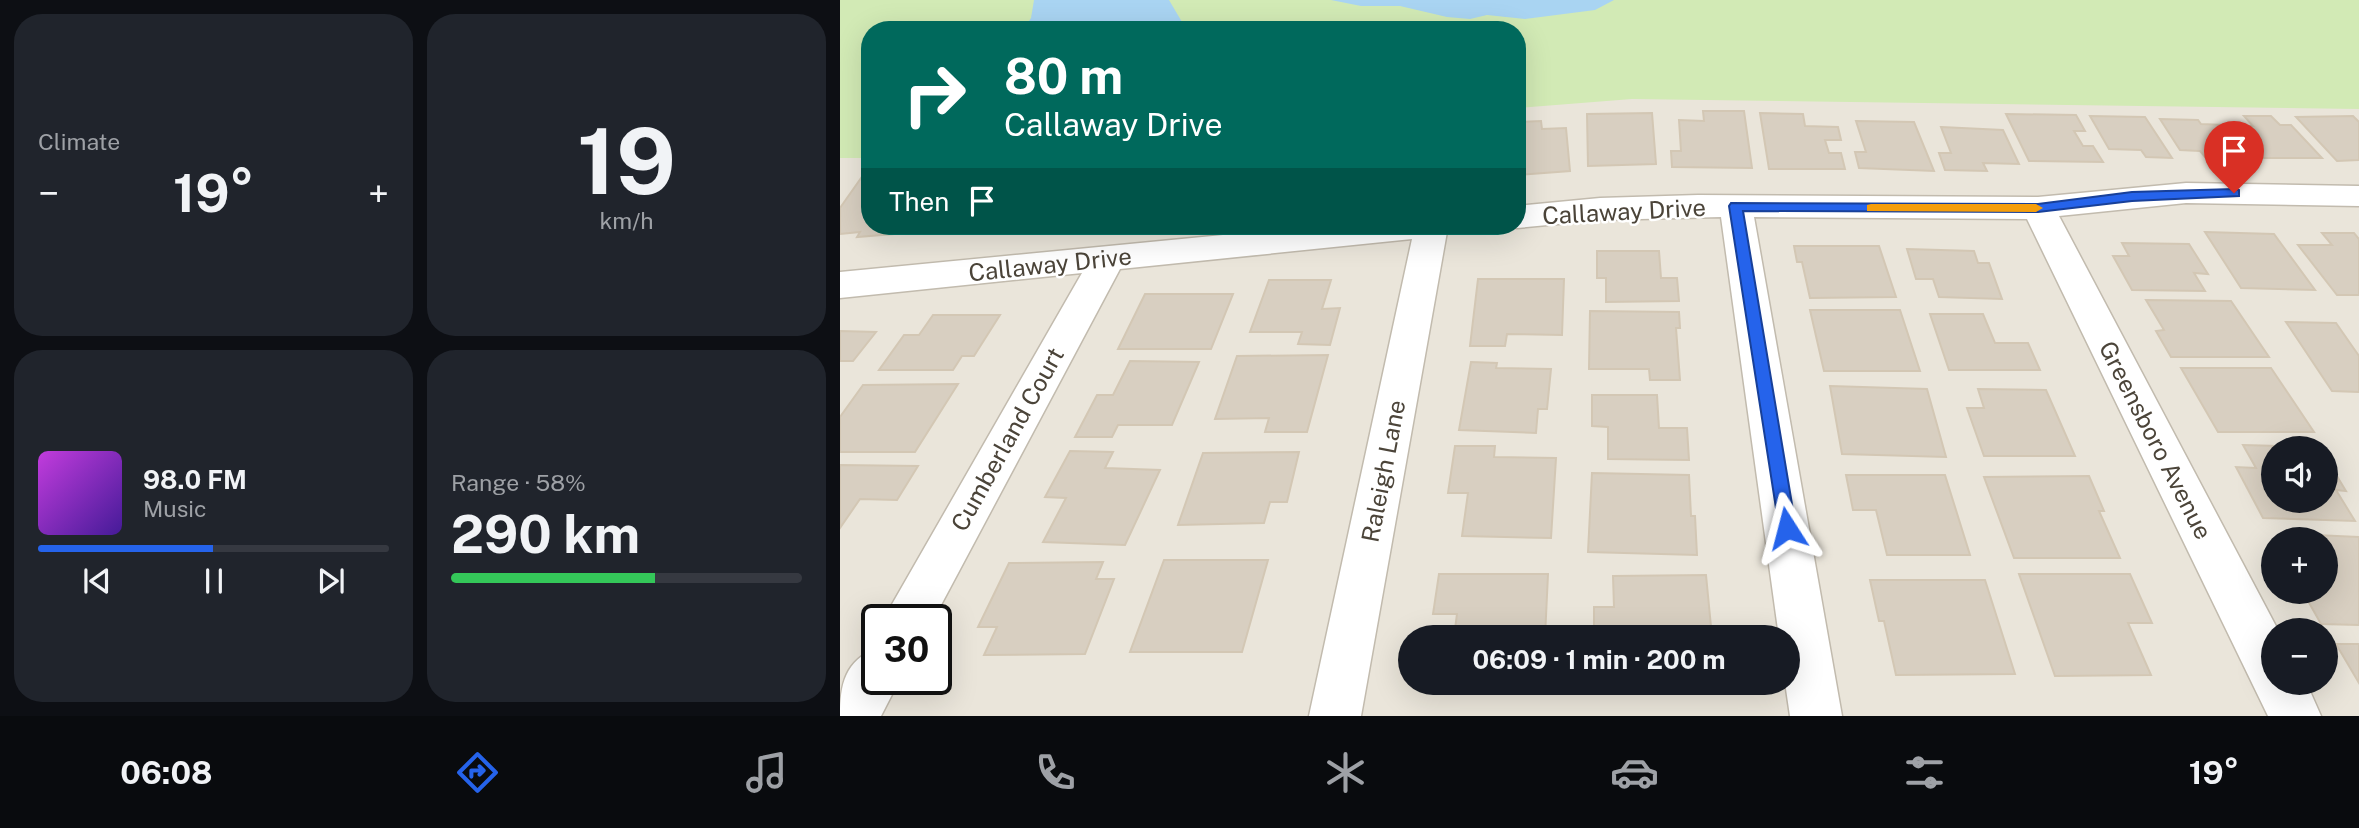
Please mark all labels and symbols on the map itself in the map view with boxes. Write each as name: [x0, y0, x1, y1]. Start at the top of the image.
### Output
pin: [2204, 121, 2264, 193]
street label: Callaway Drive: [1541, 193, 1707, 229]
street label: Callaway Drive: [967, 242, 1133, 286]
street label: Greensboro Avenue: [2094, 336, 2218, 544]
street label: Cumberland Court: [945, 342, 1069, 536]
street label: Raleigh Lane: [1355, 398, 1411, 544]
position arrow: [1750, 491, 1824, 565]
speed limit sign: 30: [861, 604, 952, 695]

